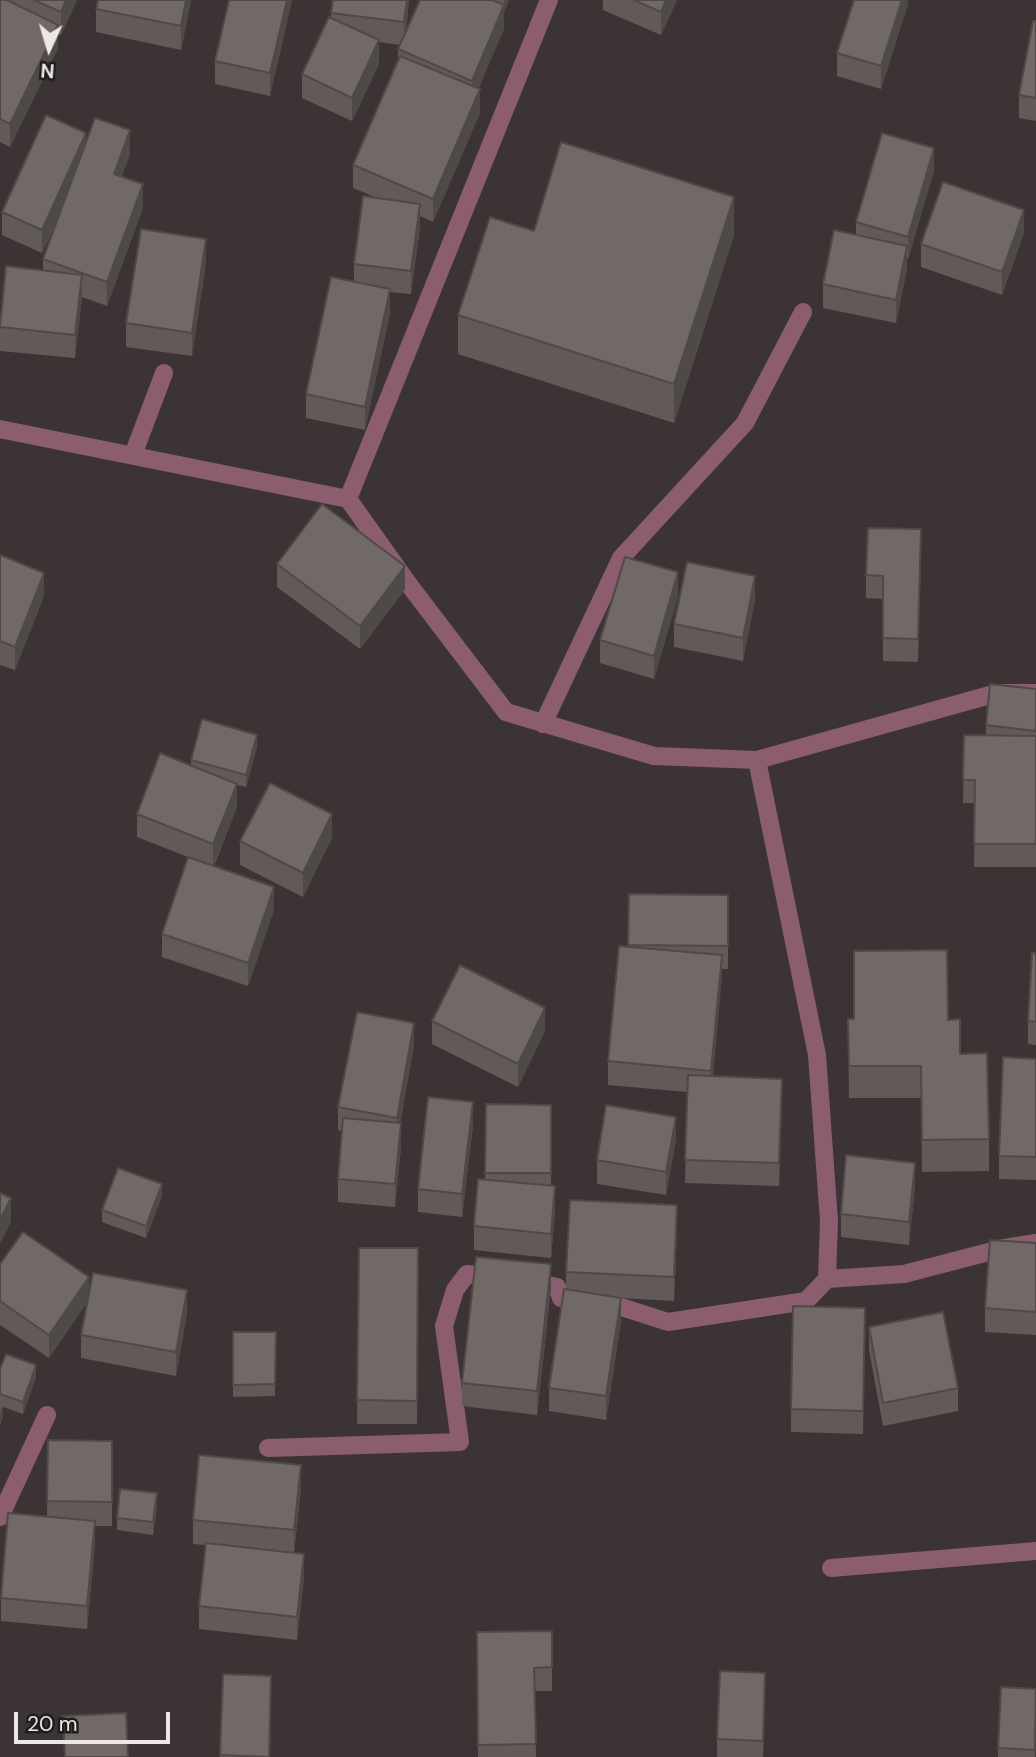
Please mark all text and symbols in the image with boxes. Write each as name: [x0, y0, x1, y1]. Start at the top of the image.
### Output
north arrow: [14, 14, 84, 84]
text: N: [40, 57, 55, 83]
scale bar: [18, 1698, 173, 1742]
text: 20 m: [27, 1710, 78, 1738]

